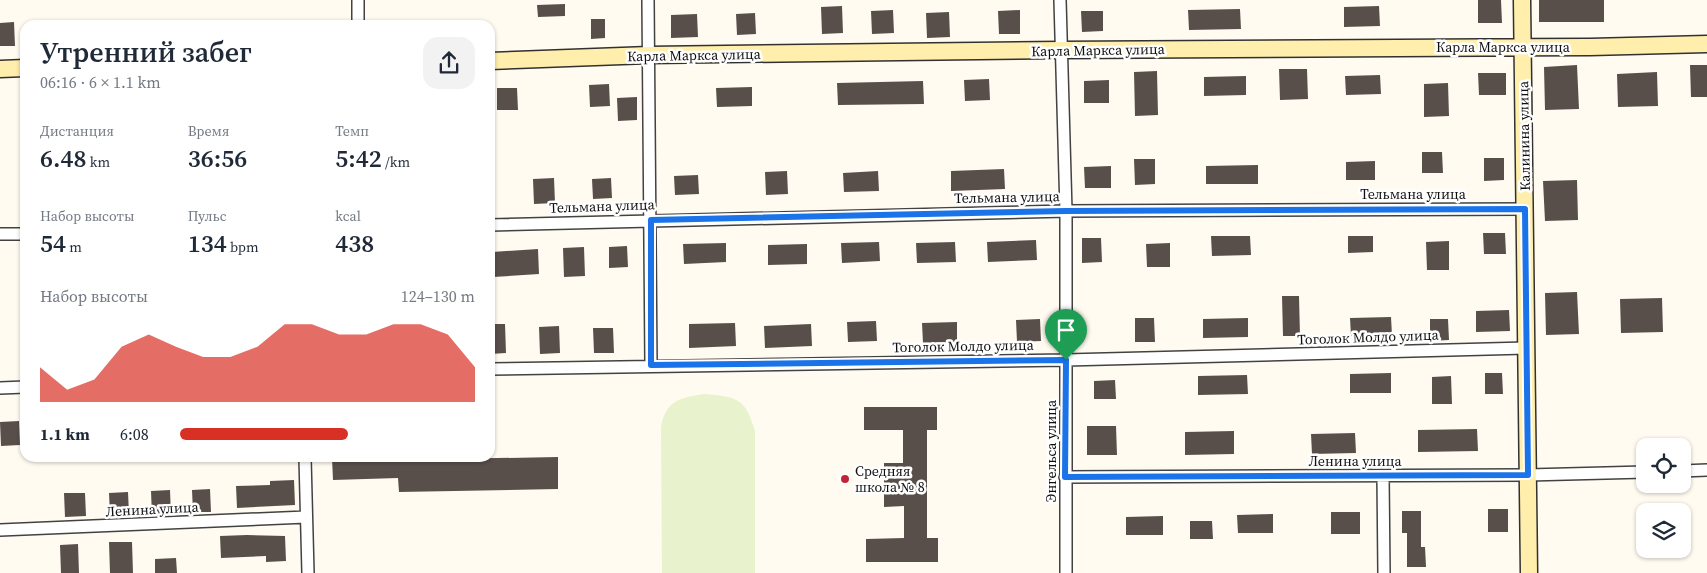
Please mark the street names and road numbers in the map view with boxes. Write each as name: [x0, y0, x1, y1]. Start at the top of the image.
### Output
street label: Карла Маркса улица: [1436, 37, 1571, 57]
street label: Карла Маркса улица: [1031, 39, 1166, 61]
street label: Карла Маркса улица: [627, 44, 762, 66]
street label: Калинина улица: [1513, 80, 1535, 191]
street label: Тельмана улица: [1360, 184, 1467, 204]
street label: Тельмана улица: [954, 186, 1061, 208]
street label: Тельмана улица: [549, 194, 656, 218]
street label: Тоголок Молдо улица: [1297, 325, 1440, 349]
street label: Тоголок Молдо улица: [892, 335, 1035, 357]
street label: Энгельса улица: [1041, 399, 1061, 502]
street label: Ленина улица: [1308, 451, 1402, 471]
street label: Ленина улица: [105, 497, 200, 521]

